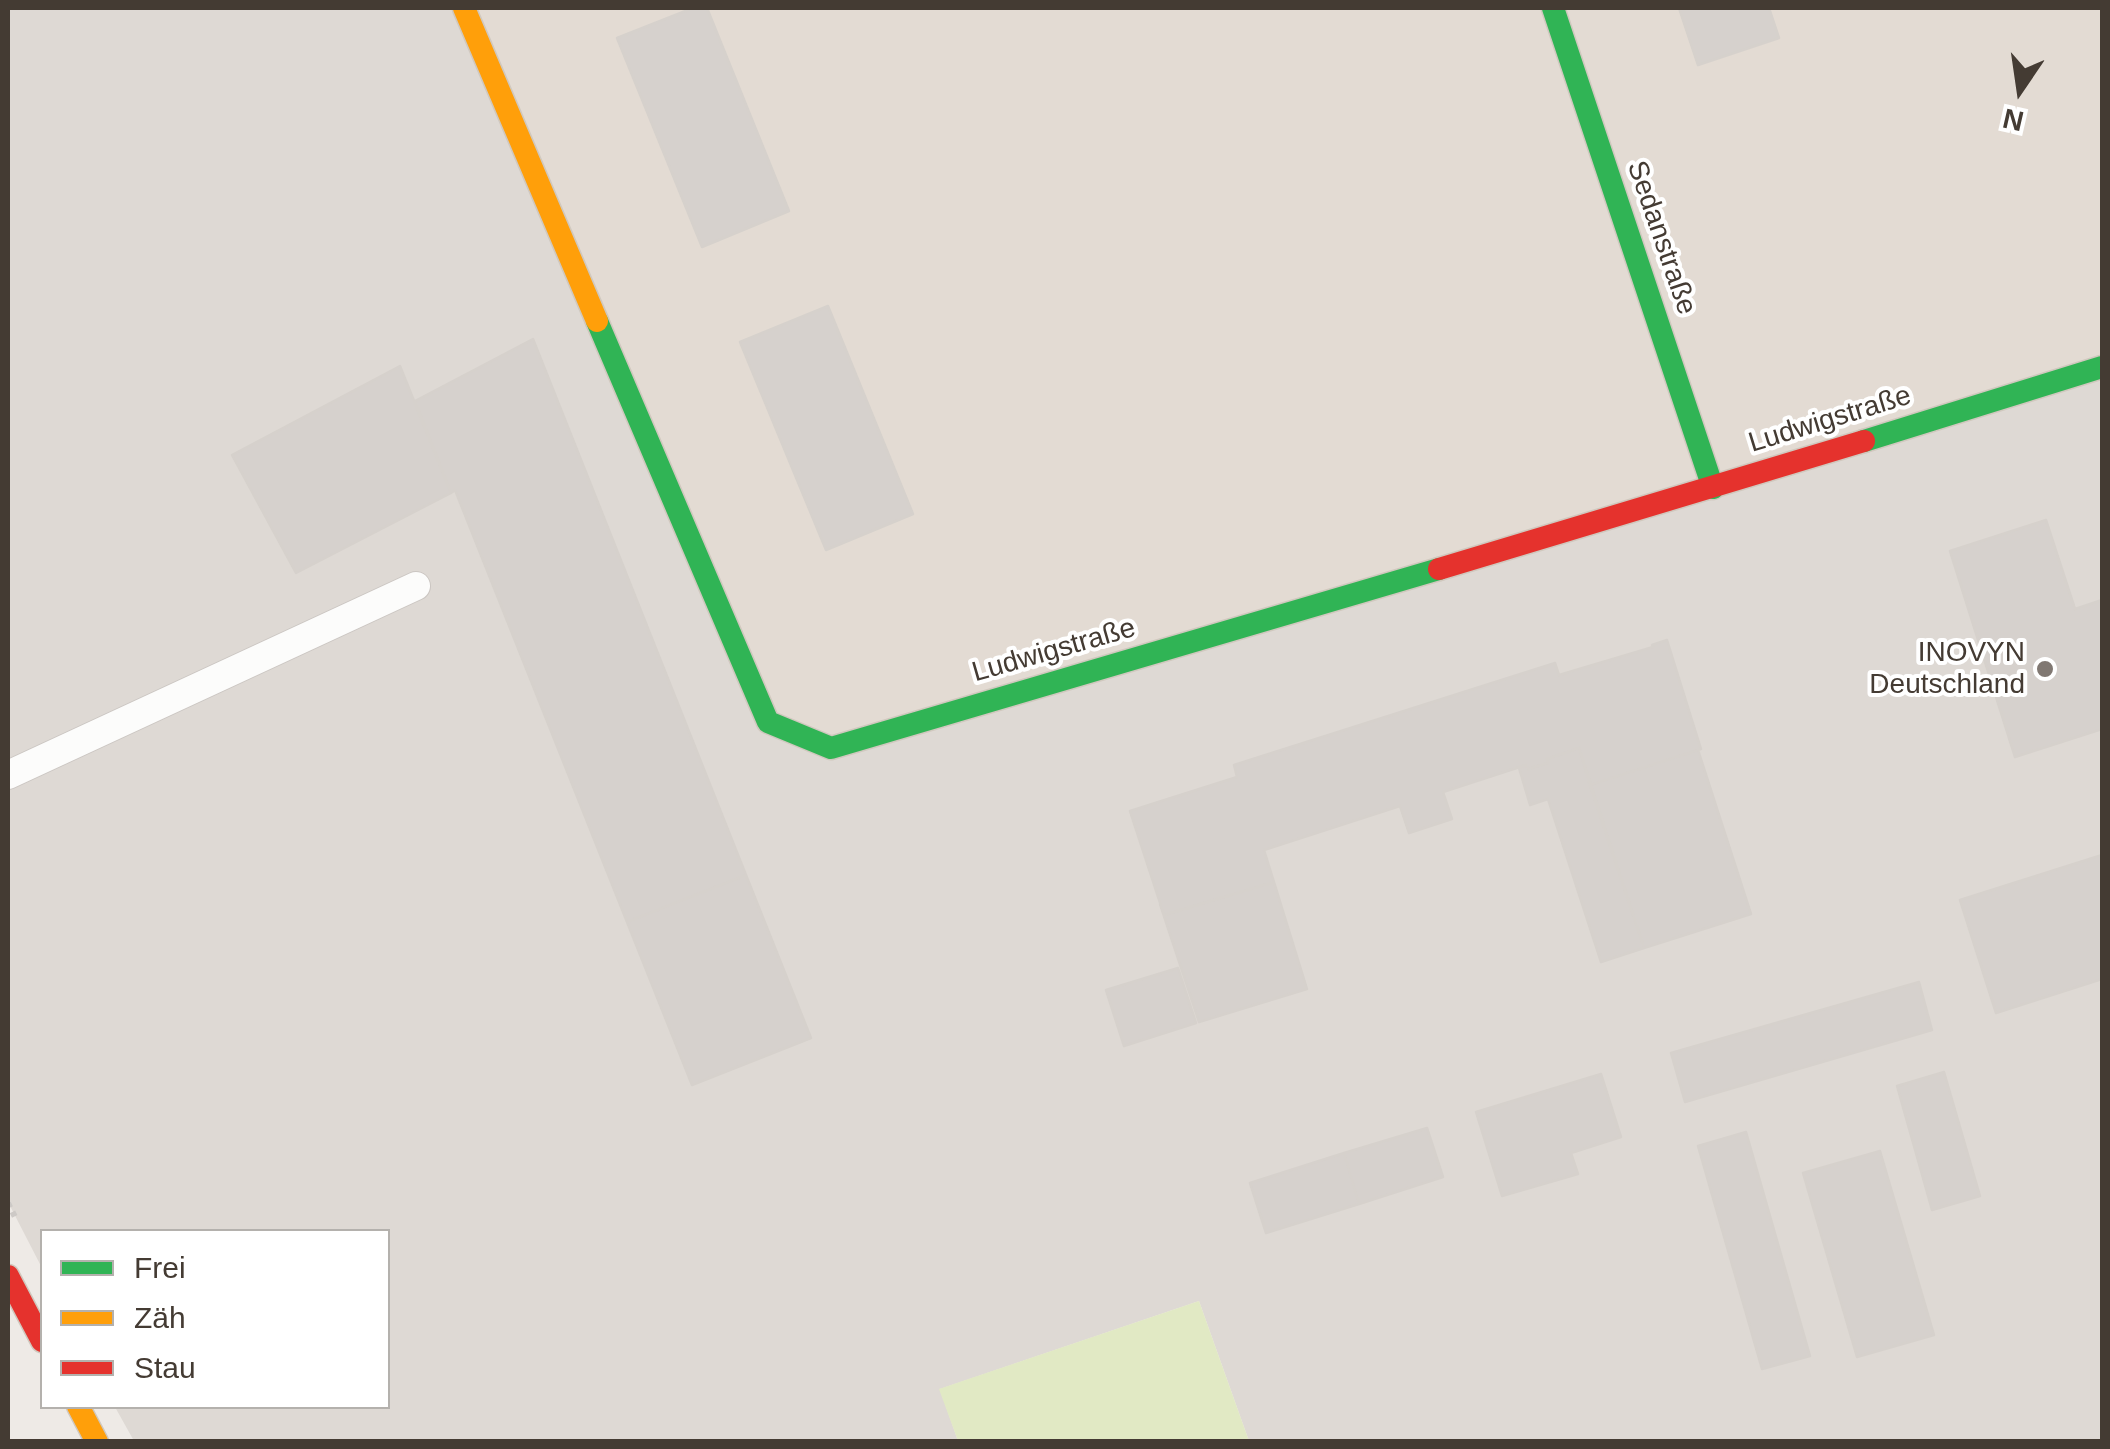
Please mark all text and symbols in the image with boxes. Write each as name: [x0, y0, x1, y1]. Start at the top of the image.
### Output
north arrow: [1970, 40, 2070, 140]
text: N: [2000, 102, 2026, 137]
street label: Sedanstraße: [1619, 157, 1703, 319]
street label: Ludwigstraße: [1745, 379, 1915, 461]
street label: Ludwigstraße: [969, 612, 1139, 690]
place label: INOVYN Deutschland: [1869, 636, 2025, 702]
marker: INOVYN Deutschland: [2034, 658, 2056, 680]
legend: [40, 1229, 390, 1409]
text: Frei: [134, 1251, 186, 1284]
text: Zäh: [134, 1301, 186, 1334]
text: Stau: [134, 1351, 196, 1384]

